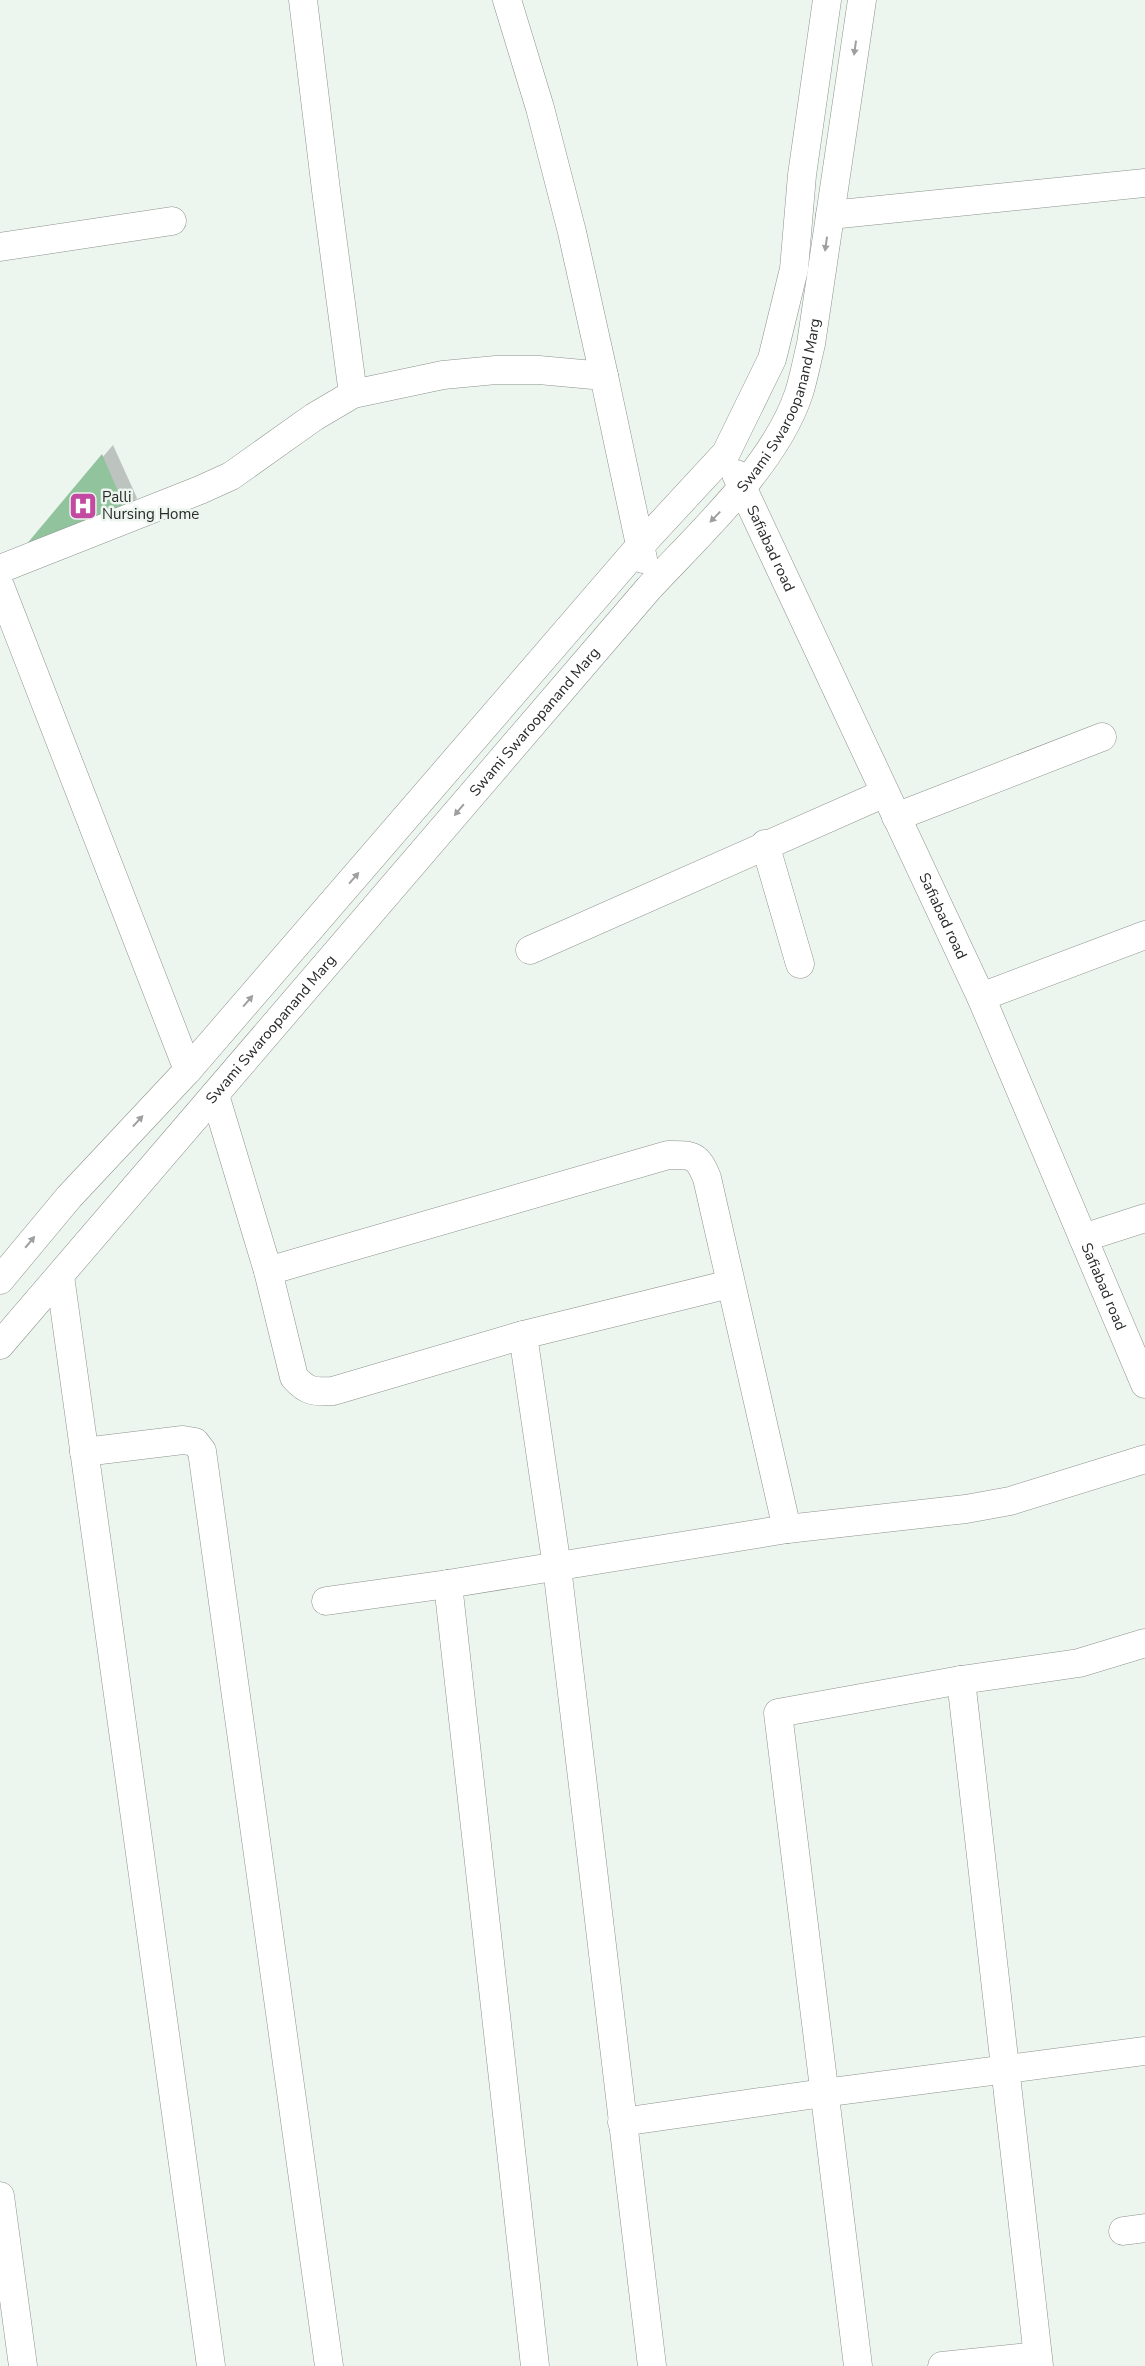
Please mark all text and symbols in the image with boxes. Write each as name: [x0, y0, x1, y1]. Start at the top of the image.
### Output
one-way arrow: [851, 41, 859, 57]
one-way arrow: [822, 236, 830, 252]
street label: Swami Swaroopanand Marg: [732, 317, 825, 496]
place label: Palli Nursing Home: [102, 487, 199, 524]
hospital icon: Palli Nursing Home: [68, 491, 98, 521]
street label: Safiabad road: [742, 502, 800, 595]
one-way arrow: [709, 511, 721, 523]
street label: Swami Swaroopanand Marg: [465, 643, 604, 801]
one-way arrow: [453, 804, 464, 817]
street label: Safiabad road: [914, 869, 972, 962]
one-way arrow: [348, 872, 360, 884]
street label: Swami Swaroopanand Marg: [201, 950, 340, 1108]
one-way arrow: [242, 994, 253, 1007]
one-way arrow: [132, 1115, 144, 1127]
one-way arrow: [24, 1236, 36, 1248]
street label: Safiabad road: [1076, 1240, 1131, 1333]

